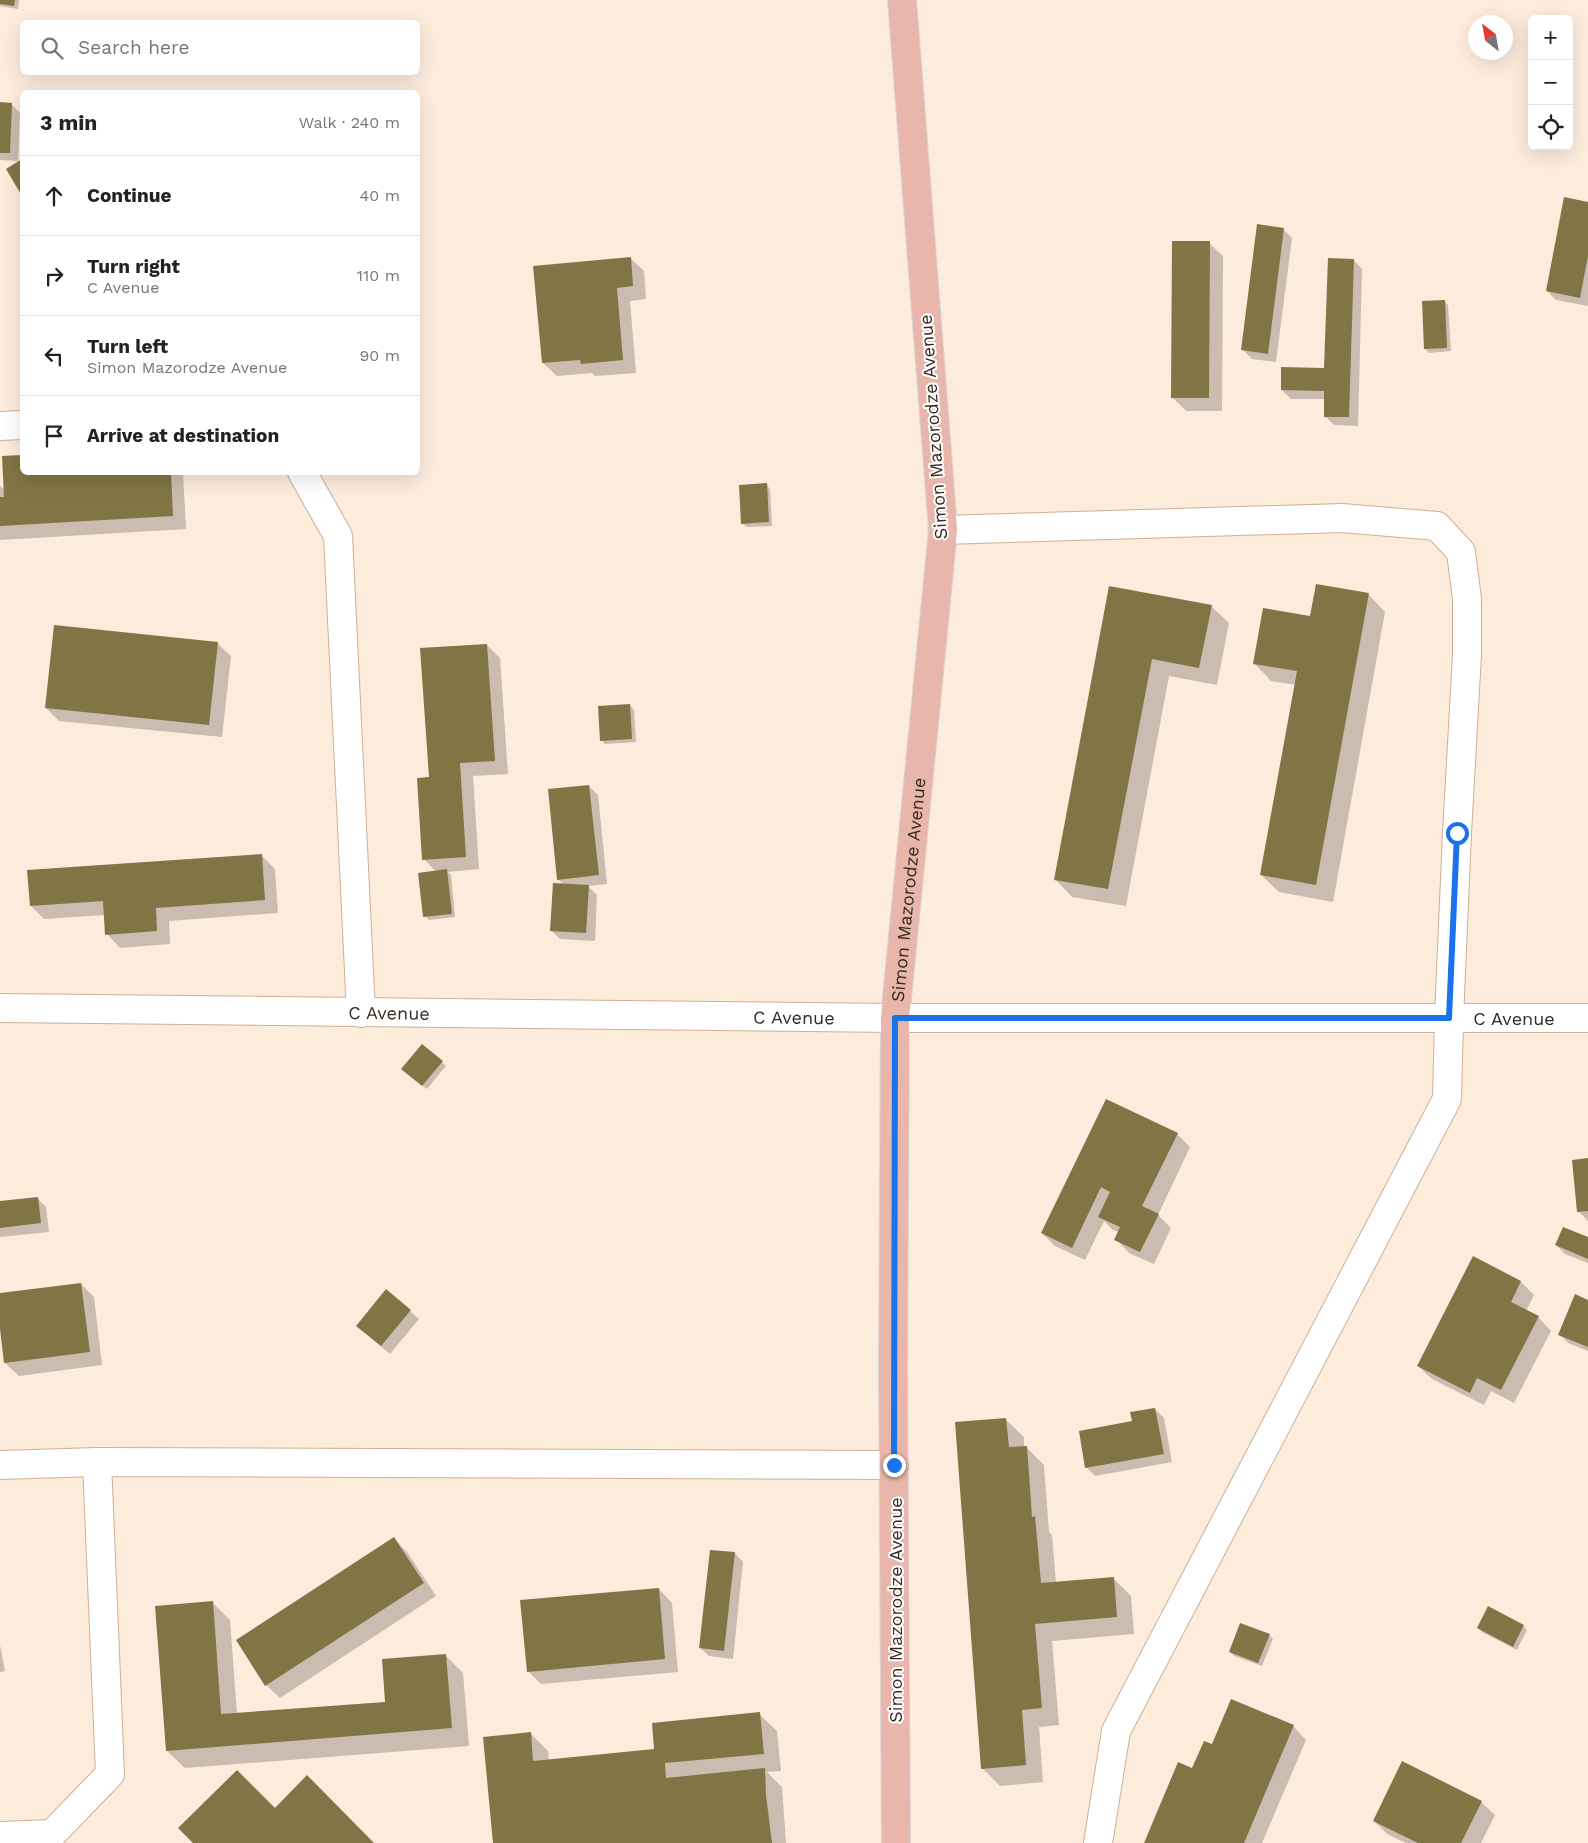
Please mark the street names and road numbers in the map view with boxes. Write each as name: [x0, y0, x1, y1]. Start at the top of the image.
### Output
street label: Simon Mazorodze Avenue: [915, 314, 951, 540]
street label: Simon Mazorodze Avenue: [886, 776, 929, 1003]
street label: C Avenue: [348, 1001, 430, 1023]
street label: C Avenue: [753, 1006, 835, 1028]
street label: C Avenue: [1473, 1008, 1555, 1029]
street label: Simon Mazorodze Avenue: [885, 1497, 906, 1723]

